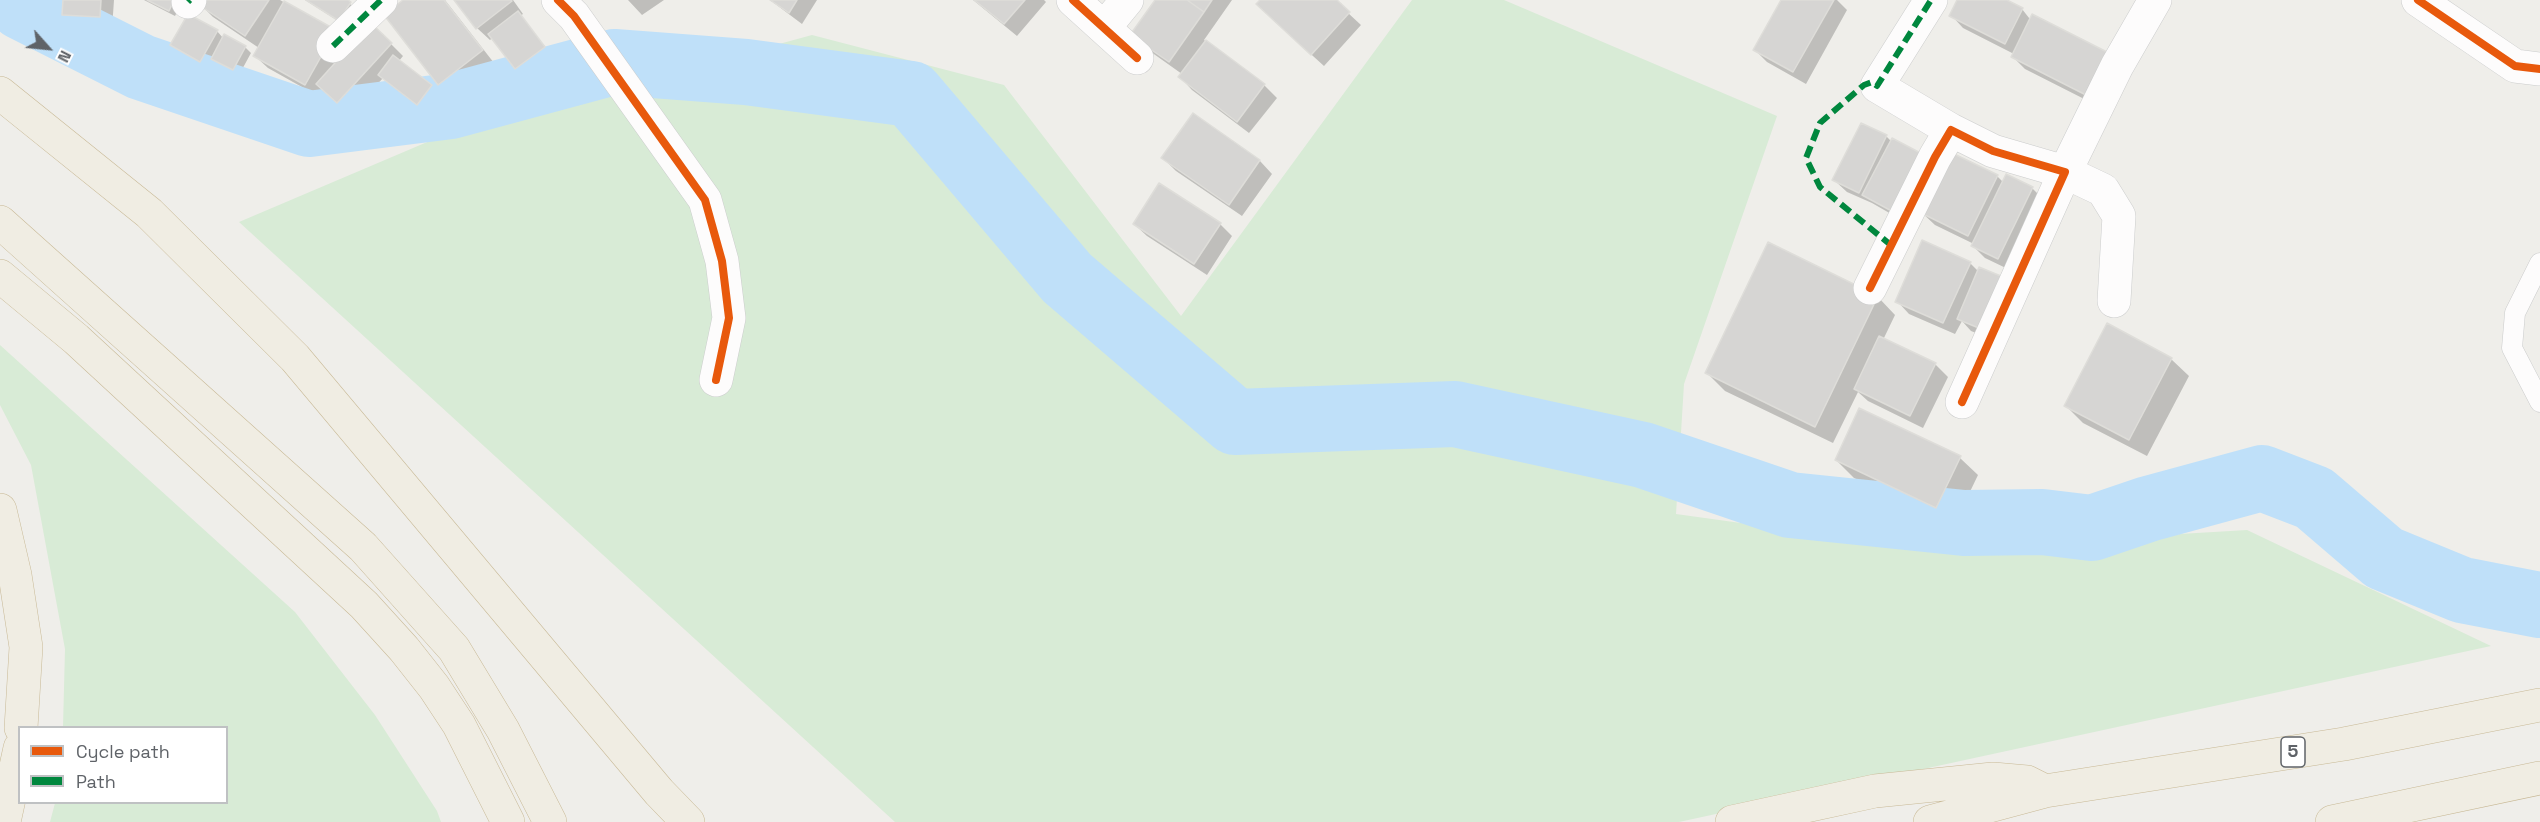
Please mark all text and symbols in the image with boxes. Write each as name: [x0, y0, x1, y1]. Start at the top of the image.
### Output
north arrow: [18, 18, 78, 78]
text: N: [53, 47, 76, 66]
legend: [18, 726, 228, 804]
road number: 5: [2281, 737, 2305, 767]
text: Cycle path: [76, 740, 170, 763]
text: Path: [76, 770, 116, 793]

